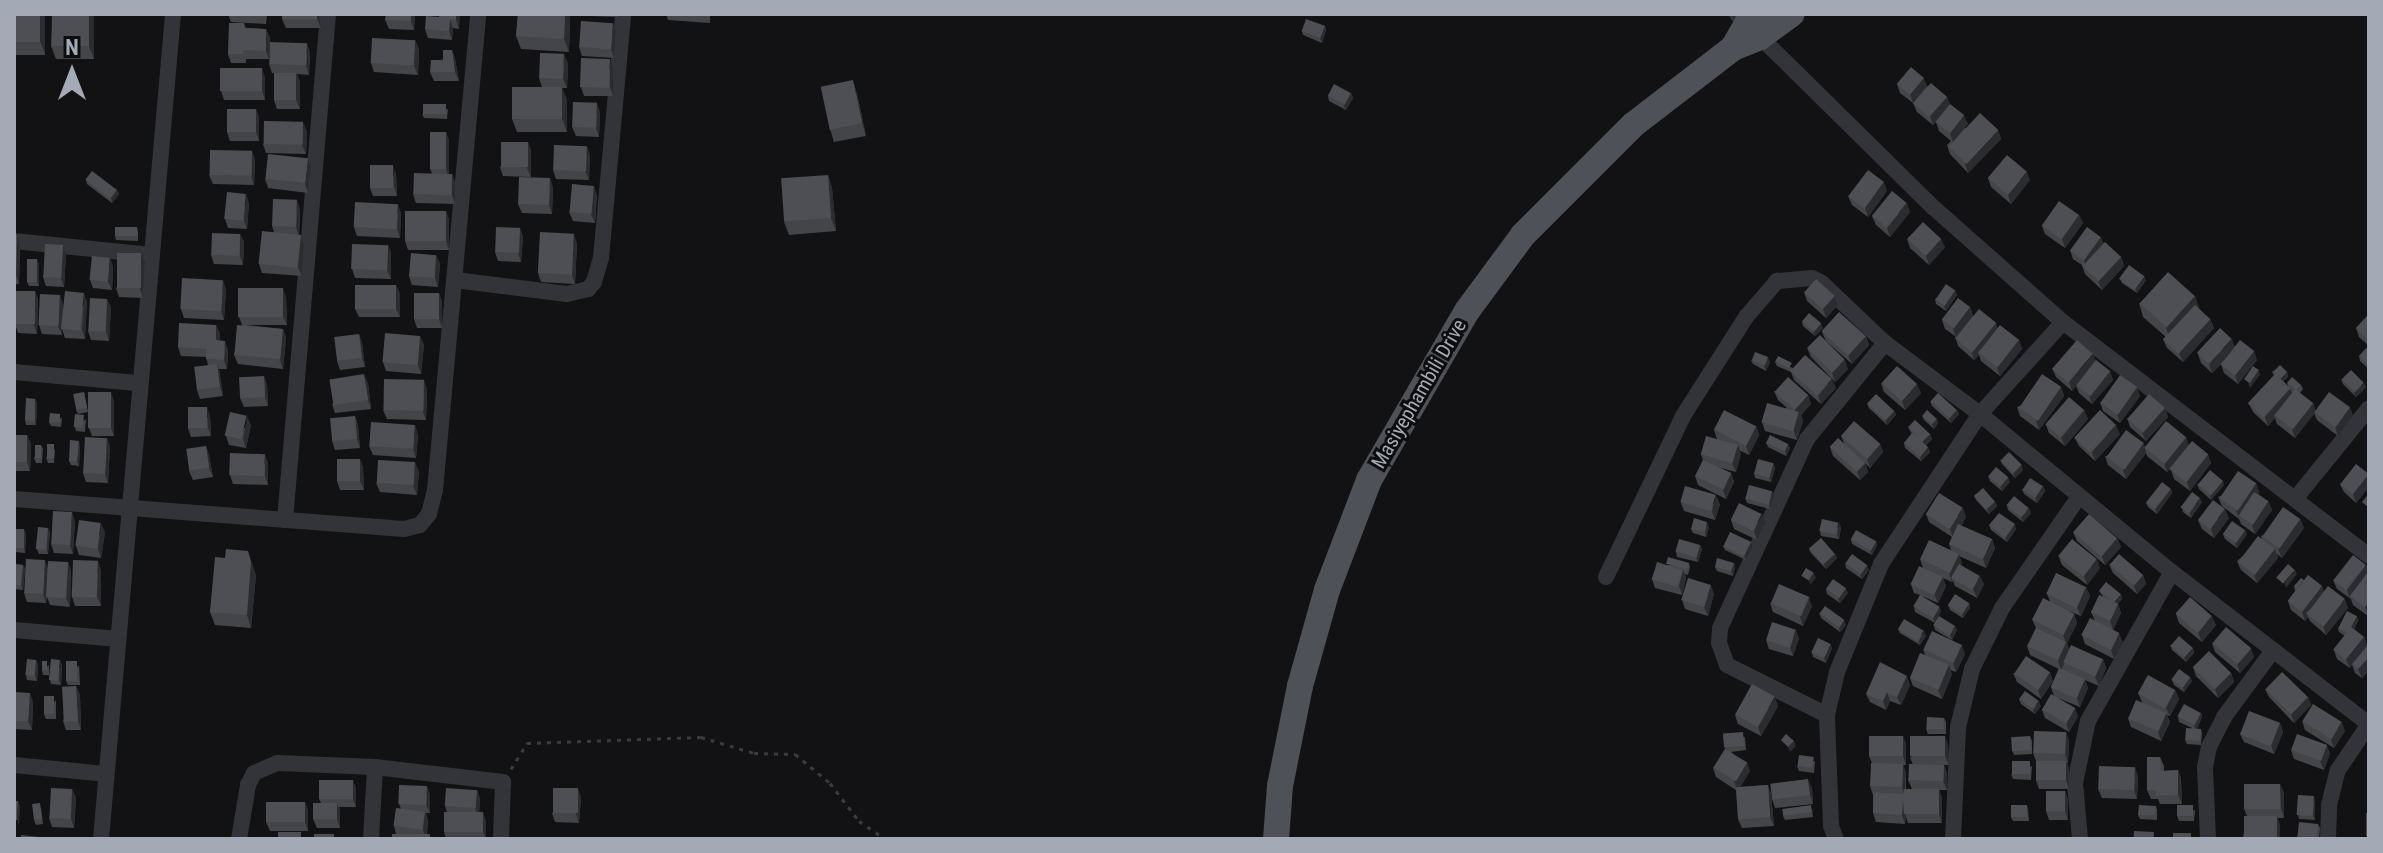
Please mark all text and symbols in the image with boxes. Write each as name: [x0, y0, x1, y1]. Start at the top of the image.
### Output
north arrow: [32, 32, 112, 112]
text: N: [65, 35, 79, 60]
street label: Masiyephambili Drive: [1367, 315, 1471, 473]

